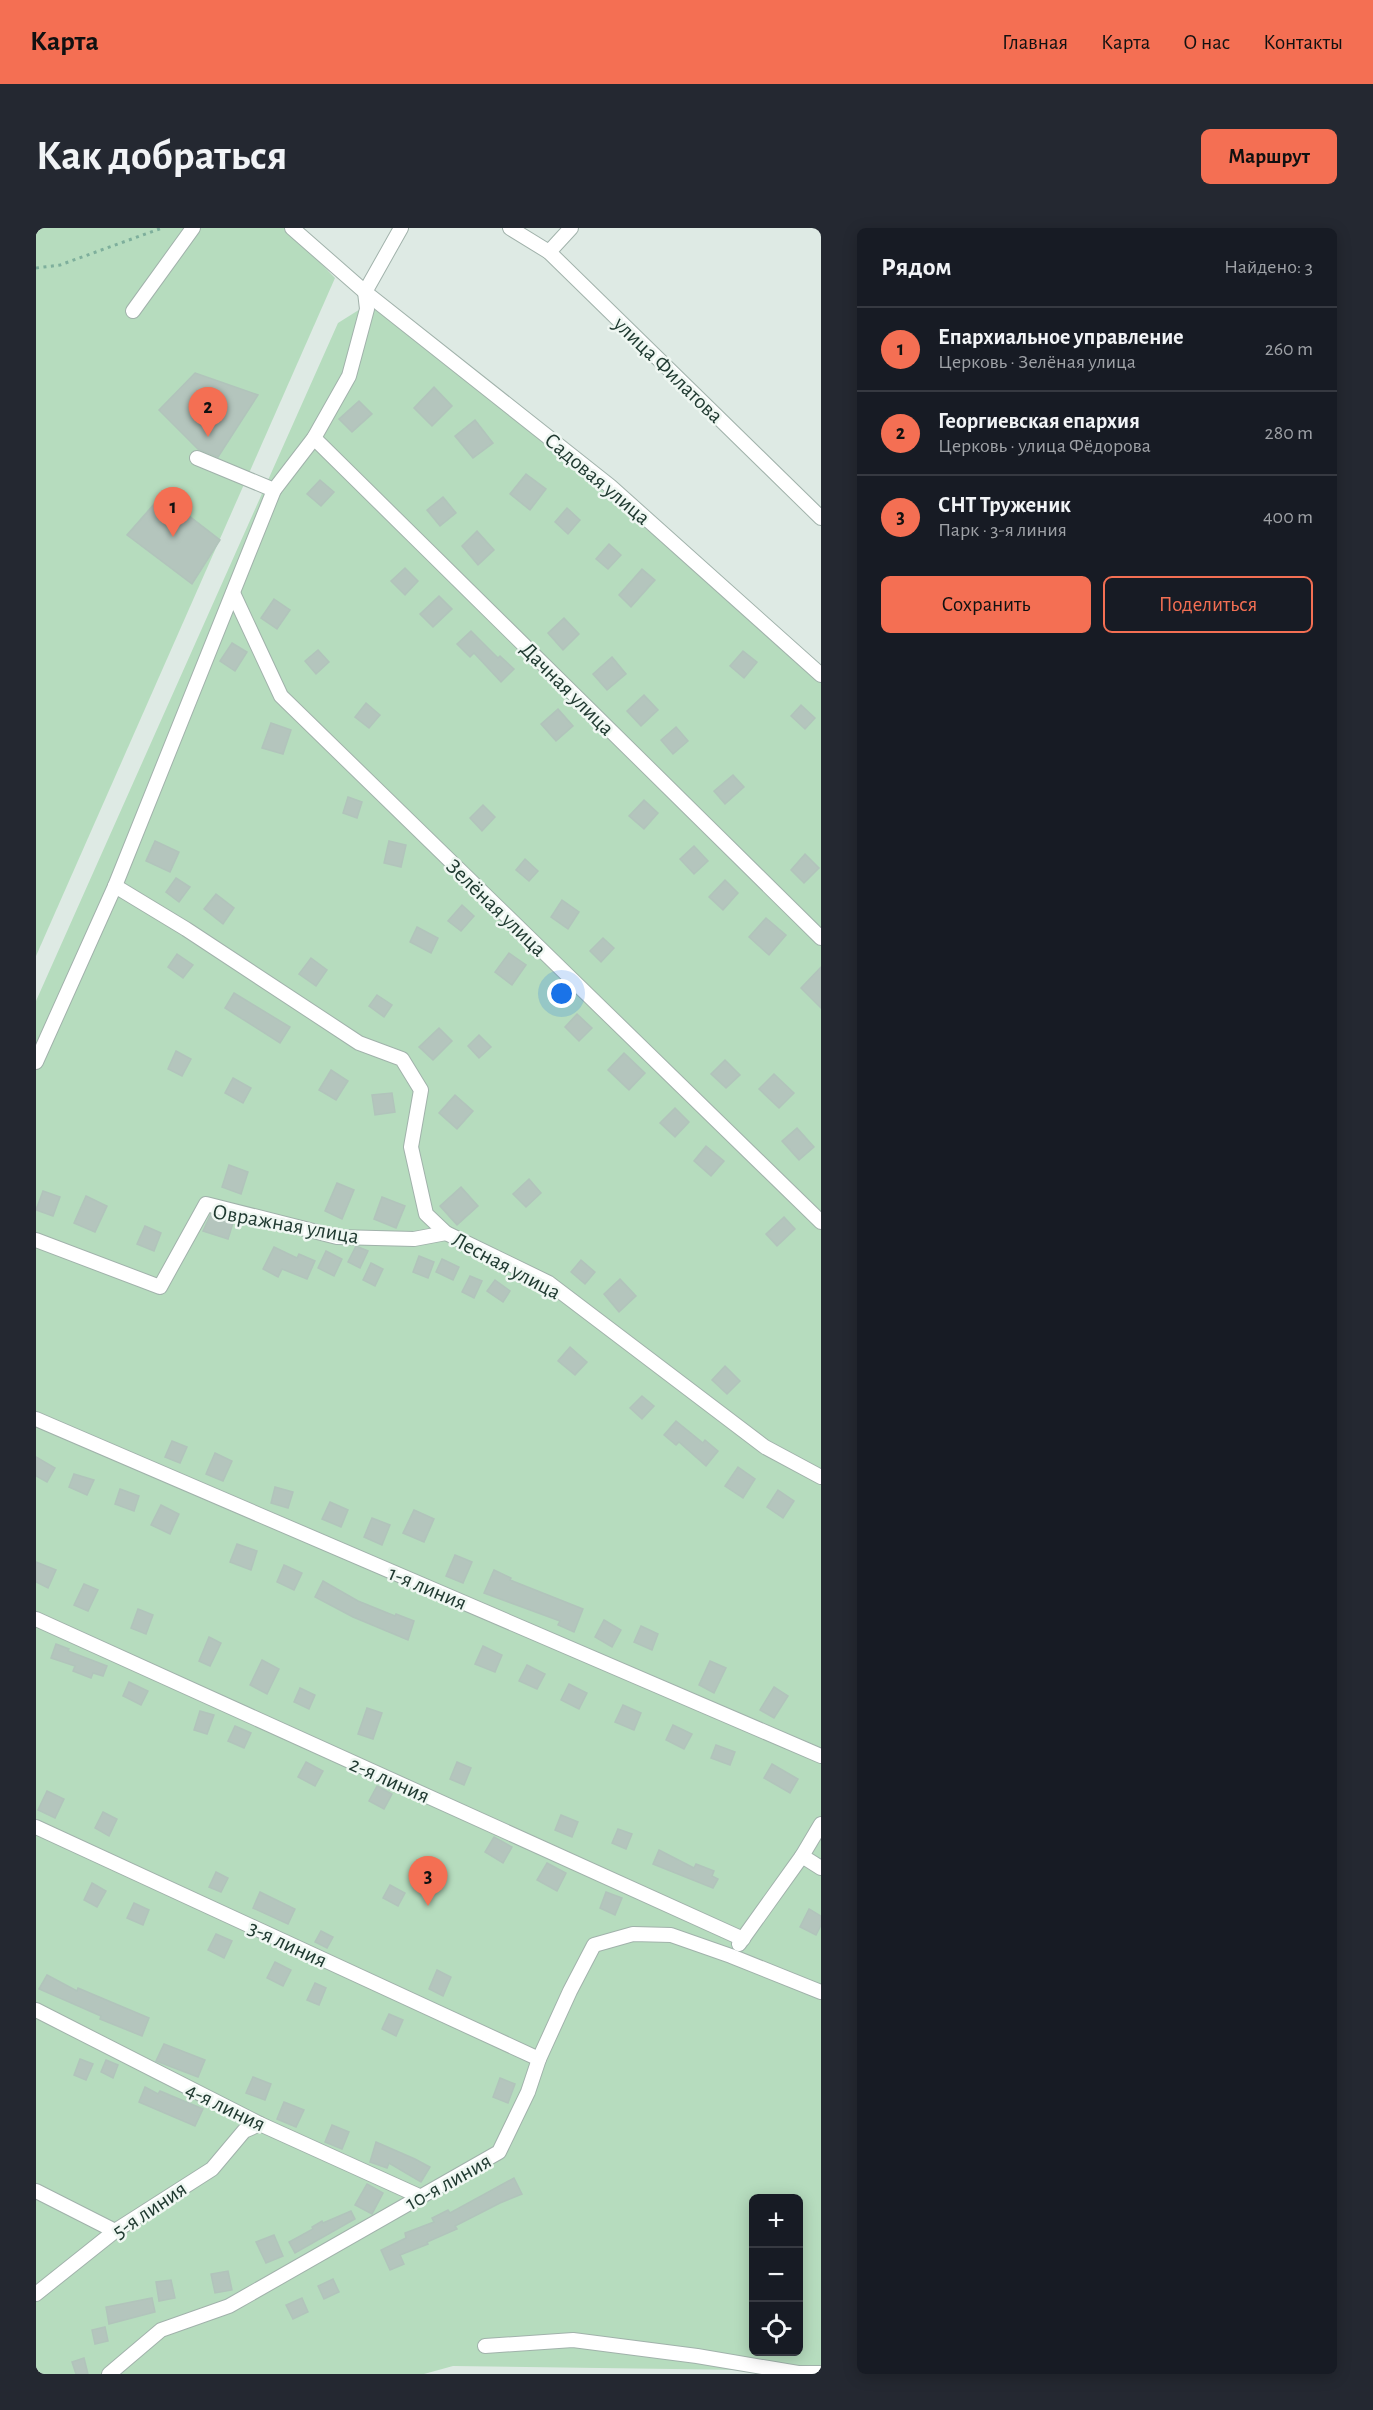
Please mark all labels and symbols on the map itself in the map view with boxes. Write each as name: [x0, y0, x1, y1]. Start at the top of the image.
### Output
street label: улица Филатова: [609, 312, 727, 427]
pin: 2: [188, 388, 228, 437]
street label: Садовая улица: [540, 428, 654, 529]
pin: 1: [154, 488, 192, 537]
street label: Дачная улица: [516, 638, 618, 740]
street label: Зелёная улица: [442, 855, 551, 961]
your location: [547, 979, 576, 1008]
street label: Овражная улица: [211, 1200, 361, 1248]
street label: Лесная улица: [449, 1228, 564, 1304]
street label: 1-я линия: [385, 1562, 470, 1614]
street label: 2-я линия: [346, 1753, 433, 1807]
pin: 3: [408, 1856, 448, 1906]
street label: 3-я линия: [245, 1916, 330, 1972]
street label: 4-я линия: [182, 2078, 269, 2136]
street label: 10-я линия: [402, 2149, 495, 2214]
street label: 5-я линия: [108, 2177, 191, 2243]

